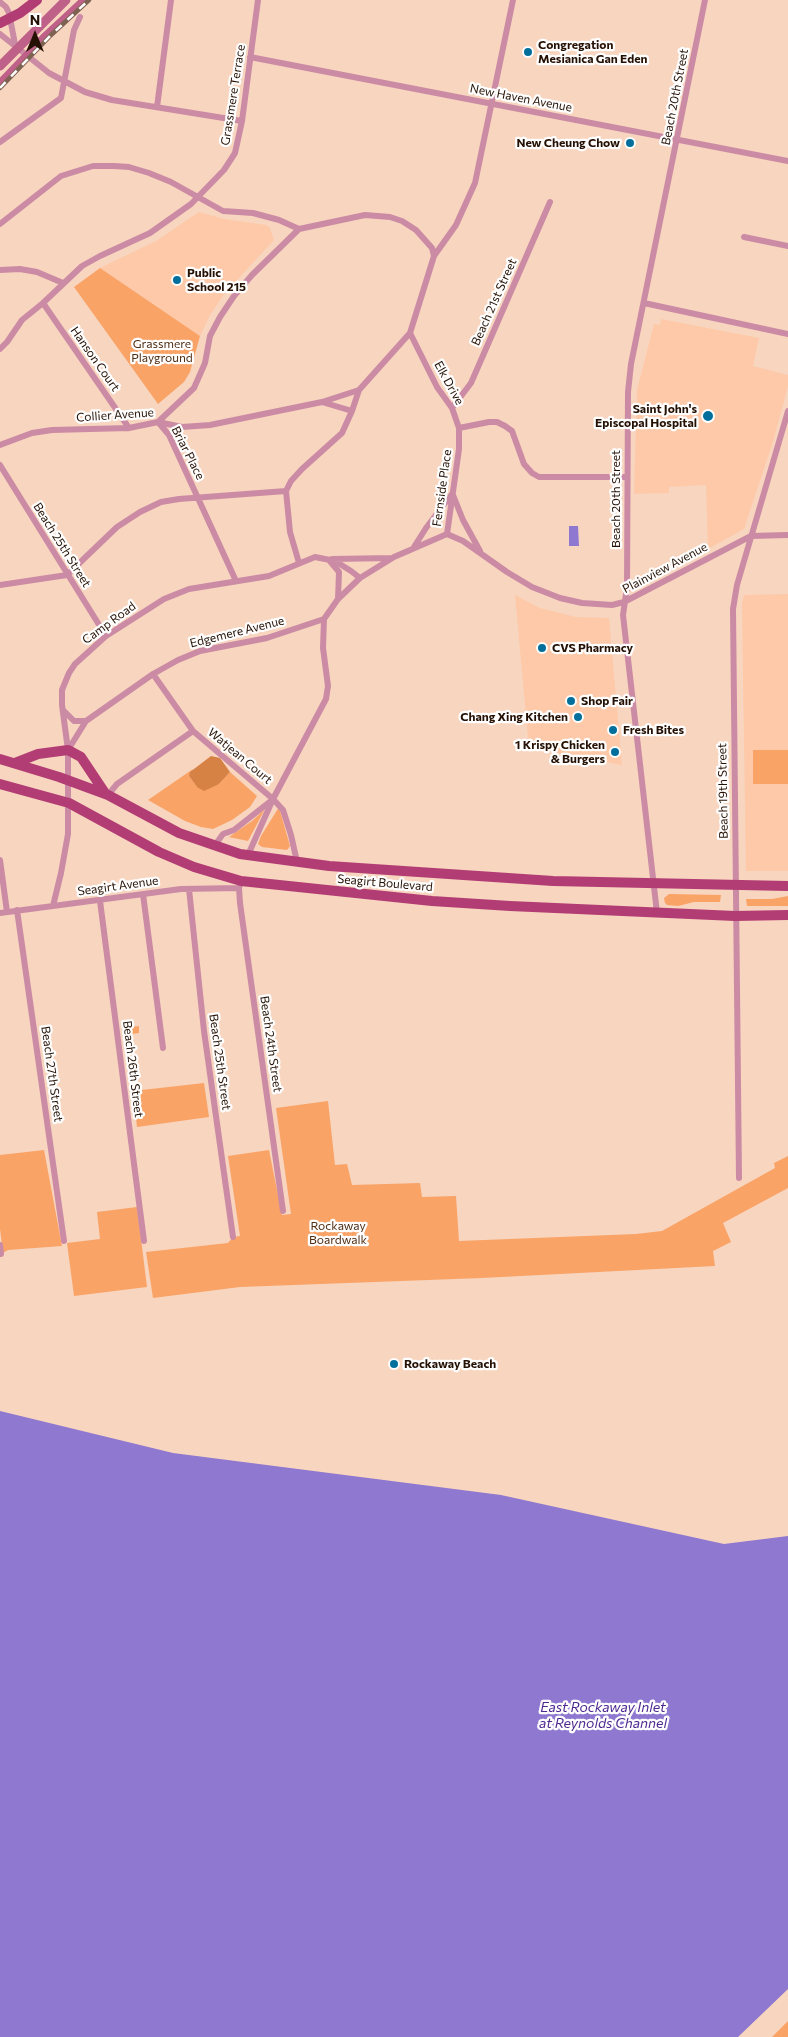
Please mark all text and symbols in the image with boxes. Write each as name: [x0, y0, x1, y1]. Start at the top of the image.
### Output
north arrow: [10, 10, 60, 60]
text: N: [30, 11, 40, 28]
place label: Congregation Mesianica Gan Eden: [538, 38, 648, 66]
street label: Grassmere Terrace: [218, 44, 248, 146]
marker: Congregation Mesianica Gan Eden: [522, 46, 534, 58]
street label: Beach 20th Street: [659, 48, 691, 146]
street label: New Haven Avenue: [469, 81, 573, 115]
place label: New Cheung Chow: [516, 136, 620, 150]
marker: New Cheung Chow: [624, 137, 636, 149]
street label: Beach 21st Street: [468, 256, 520, 348]
place label: Public School 215: [187, 266, 246, 294]
marker: Public School 215: [171, 274, 183, 286]
street label: Hanson Court: [67, 324, 123, 394]
park label: Grassmere Playground: [131, 337, 193, 365]
street label: Elk Drive: [431, 359, 467, 407]
place label: Saint John's Episcopal Hospital: [595, 402, 697, 430]
street label: Collier Avenue: [76, 405, 154, 425]
marker: Saint John's Episcopal Hospital: [701, 409, 715, 423]
street label: Briar Place: [168, 424, 208, 482]
street label: Fernside Place: [429, 448, 455, 528]
street label: Beach 20th Street: [609, 450, 623, 548]
street label: Beach 25th Street: [30, 500, 94, 590]
street label: Plainview Avenue: [620, 540, 710, 596]
street label: Camp Road: [80, 599, 138, 647]
street label: Edgemere Avenue: [188, 613, 286, 651]
place label: CVS Pharmacy: [552, 641, 633, 655]
marker: CVS Pharmacy: [536, 642, 548, 654]
place label: Shop Fair: [581, 694, 633, 708]
marker: Shop Fair: [565, 695, 577, 707]
place label: Chang Xing Kitchen: [460, 710, 568, 724]
marker: Chang Xing Kitchen: [572, 711, 584, 723]
place label: Fresh Bites: [623, 723, 684, 737]
marker: Fresh Bites: [607, 724, 619, 736]
street label: Watjean Court: [205, 725, 275, 787]
place label: 1 Krispy Chicken & Burgers: [515, 738, 605, 766]
street label: Beach 19th Street: [715, 743, 731, 839]
marker: 1 Krispy Chicken & Burgers: [609, 746, 621, 758]
street label: Seagirt Boulevard: [337, 872, 433, 894]
street label: Seagirt Avenue: [77, 873, 159, 899]
street label: Beach 24th Street: [257, 995, 285, 1093]
street label: Beach 25th Street: [206, 1013, 234, 1111]
street label: Beach 26th Street: [120, 1020, 146, 1118]
street label: Beach 27th Street: [38, 1025, 66, 1123]
park label: Rockaway Boardwalk: [309, 1219, 367, 1247]
place label: Rockaway Beach: [404, 1357, 496, 1371]
marker: Rockaway Beach: [388, 1358, 400, 1370]
water label: East Rockaway Inlet at Reynolds Channel: [539, 1699, 667, 1731]

